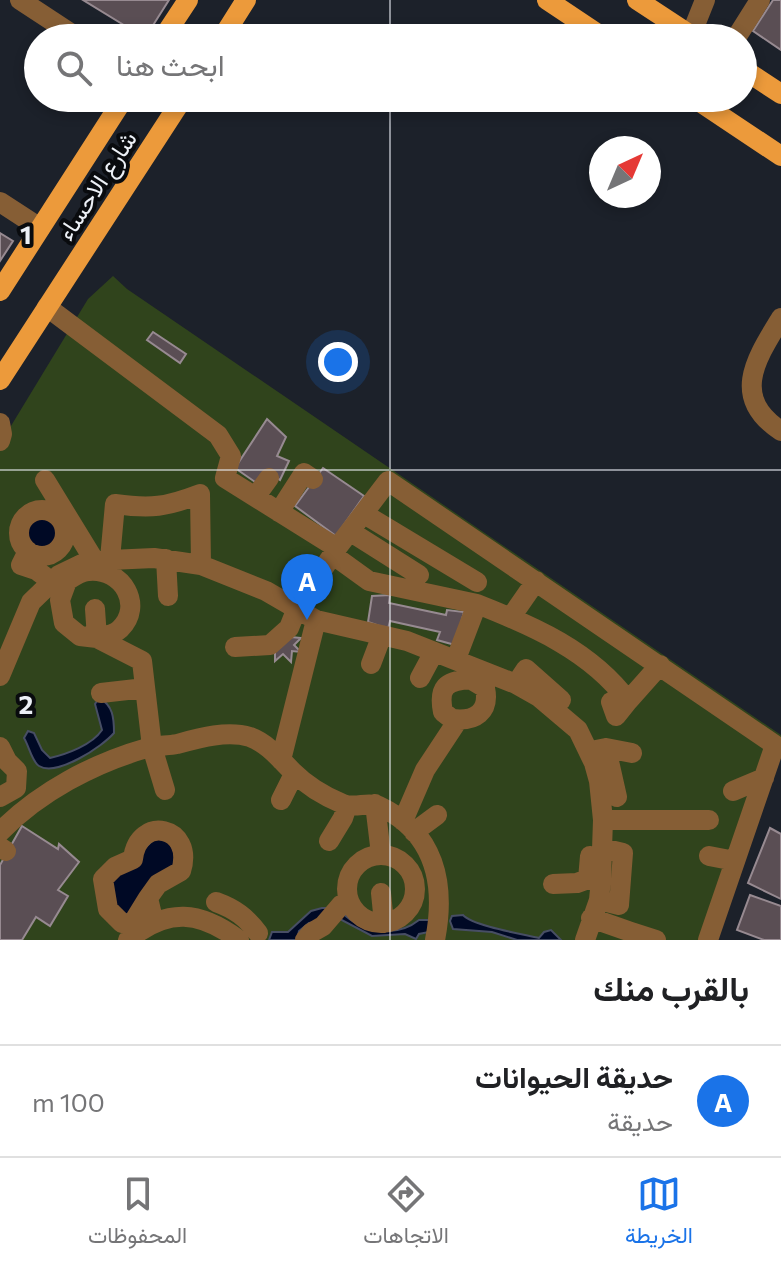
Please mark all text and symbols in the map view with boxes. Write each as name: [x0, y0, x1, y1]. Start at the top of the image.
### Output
search box: [24, 24, 757, 112]
text: ابحث هنا: [116, 45, 225, 82]
icon: search: [52, 46, 96, 90]
street label: شارع الاحساء: [50, 125, 145, 247]
north arrow: [589, 136, 661, 208]
text: 1: [20, 218, 32, 249]
your location: [318, 342, 358, 382]
pin: A: [281, 554, 333, 620]
text: 2: [19, 688, 33, 719]
text: بالقرب منك: [593, 966, 749, 1008]
text: حديقة الحيوانات: [475, 1057, 673, 1094]
text: 100 m: [32, 1086, 105, 1117]
text: A: [714, 1086, 732, 1117]
text: حديقة: [607, 1105, 673, 1136]
tab: المحفوظات: [88, 1172, 187, 1255]
tab: الاتجاهات: [363, 1172, 449, 1255]
tab: الخريطة: [625, 1172, 693, 1255]

